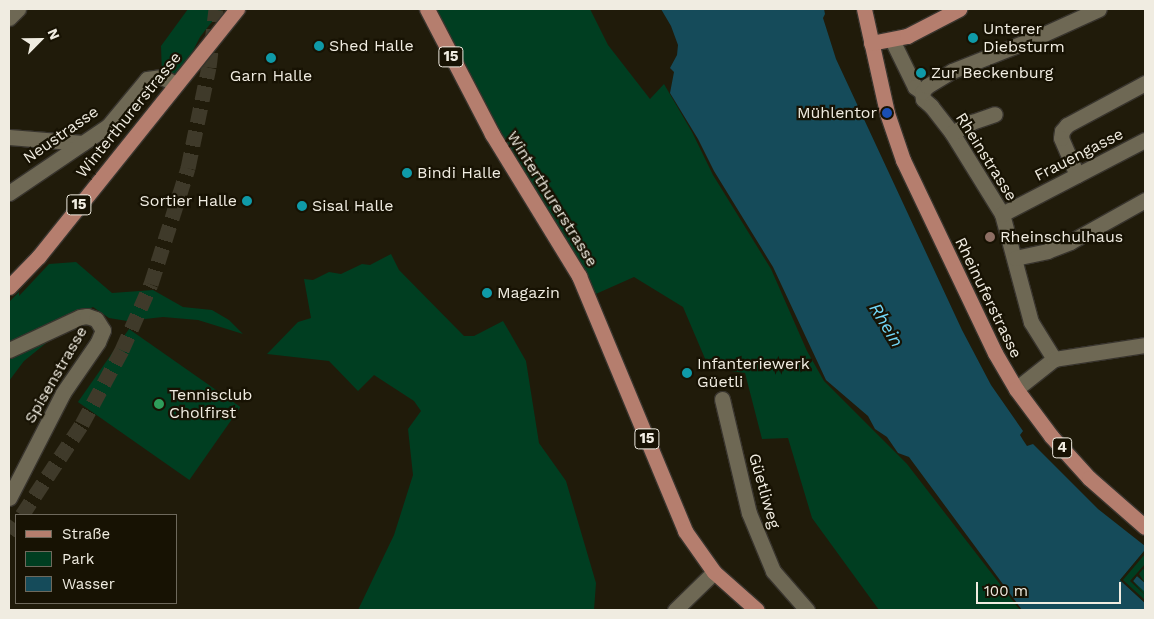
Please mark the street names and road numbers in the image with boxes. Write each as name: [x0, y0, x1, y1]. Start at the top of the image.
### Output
road number: 15: [437, 44, 465, 70]
street label: Winterthurerstrasse: [72, 48, 186, 182]
street label: Neustrasse: [20, 102, 102, 168]
street label: Rheinstrasse: [951, 109, 1021, 205]
street label: Frauengasse: [1031, 124, 1127, 186]
street label: Winterthurerstrasse: [502, 128, 602, 270]
road number: 15: [65, 192, 93, 218]
street label: Rheinuferstrasse: [950, 235, 1026, 361]
street label: Spisenstrasse: [21, 323, 91, 427]
road number: 15: [633, 426, 661, 452]
road number: 4: [1052, 436, 1072, 460]
street label: Güetliweg: [744, 451, 784, 531]

